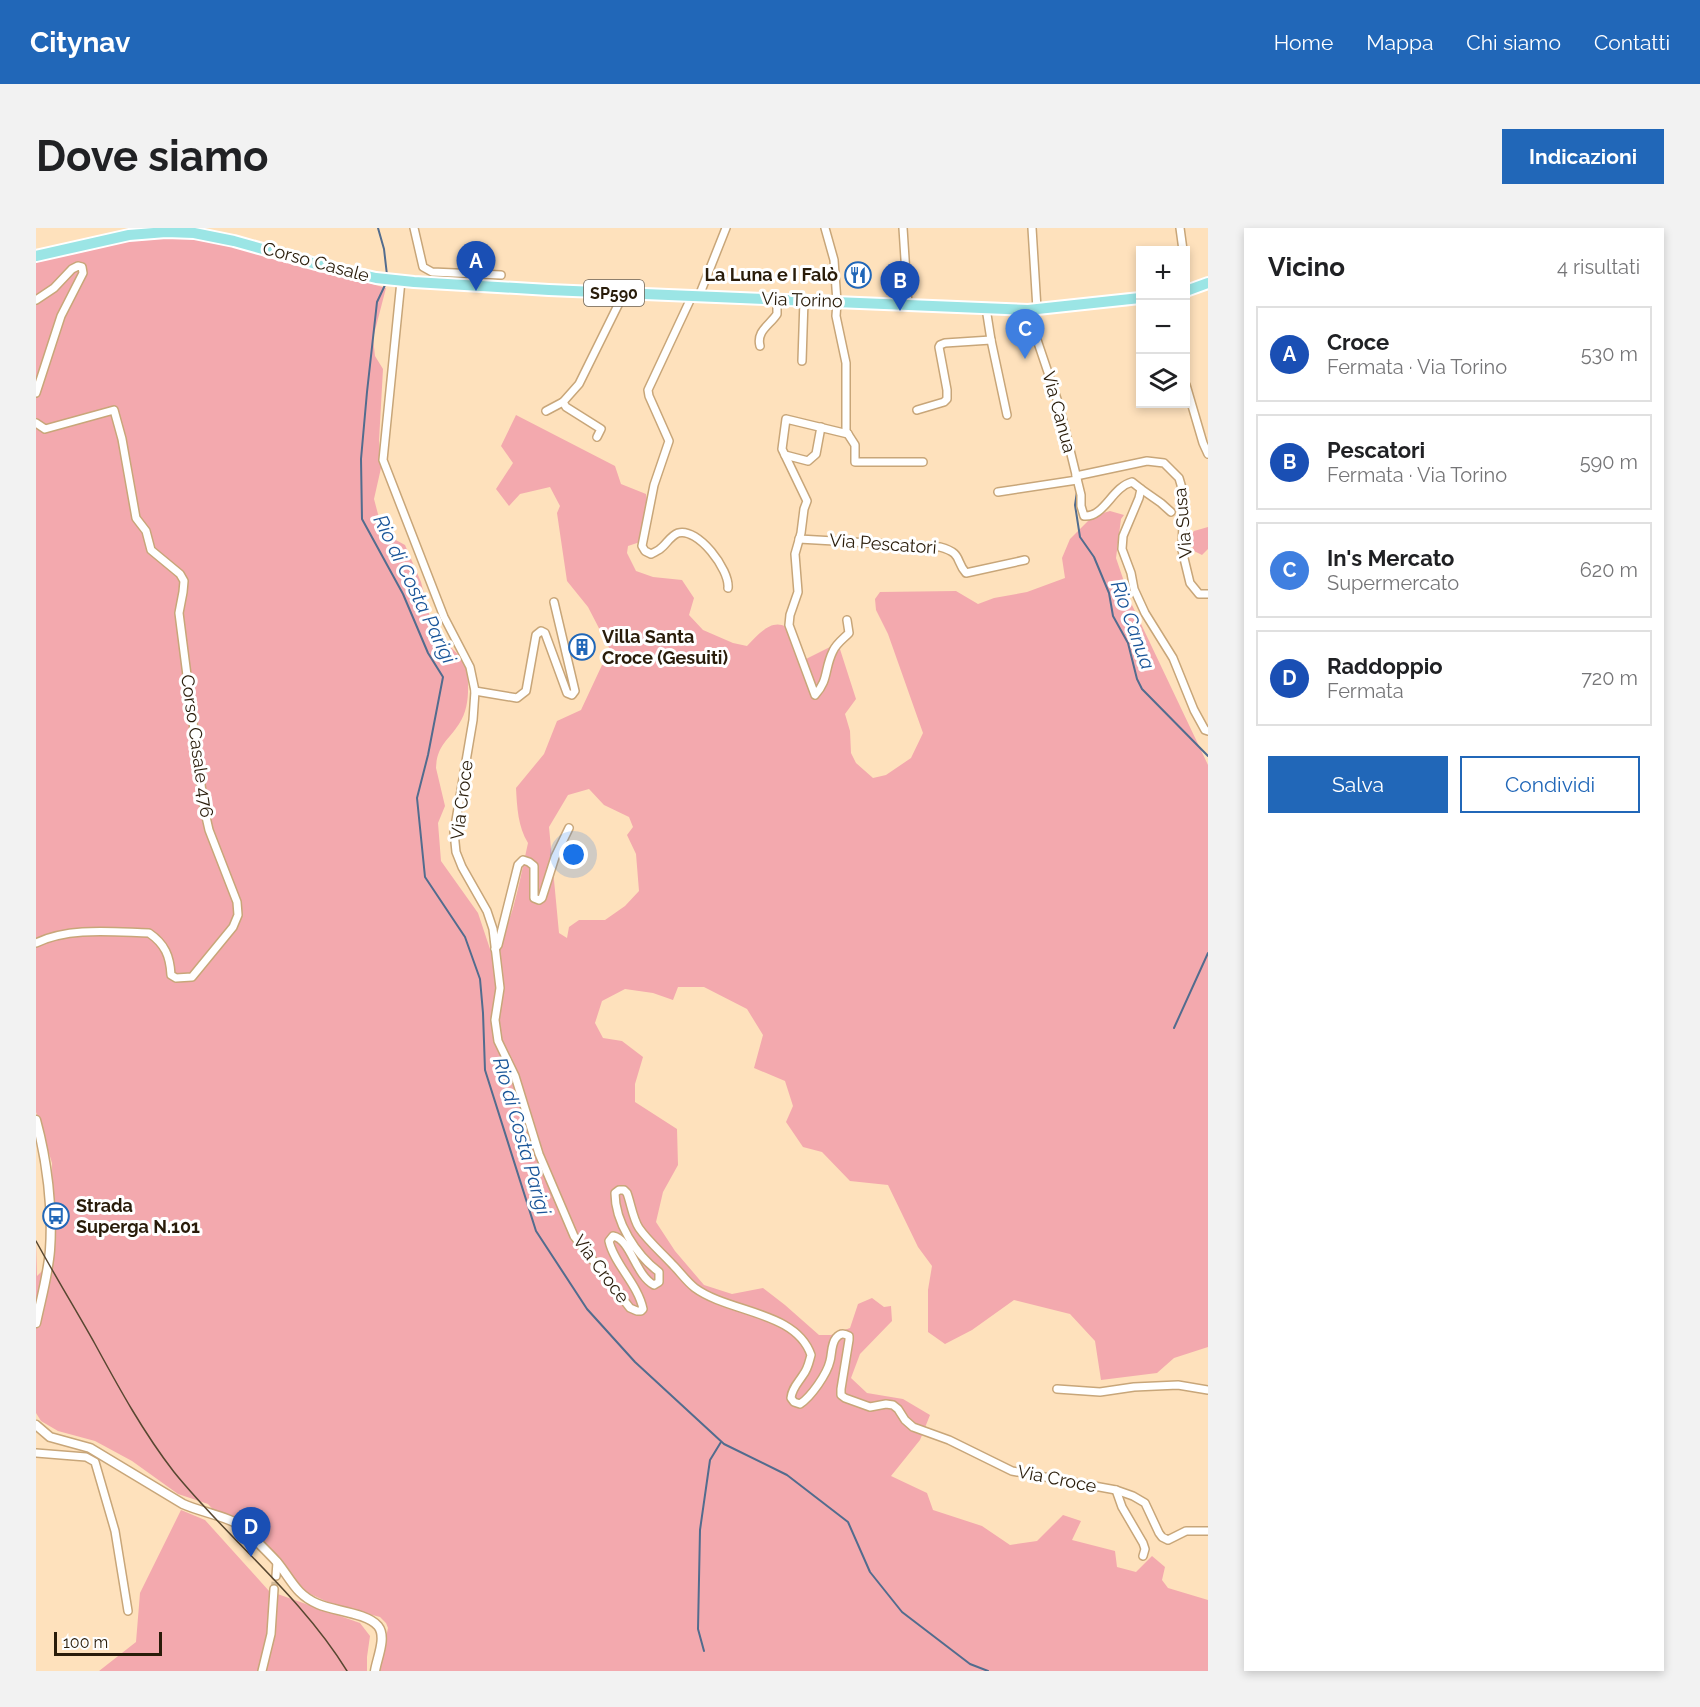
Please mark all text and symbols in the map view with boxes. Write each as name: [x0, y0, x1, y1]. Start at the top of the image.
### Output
text: Citynav: [30, 26, 130, 59]
text: Home: [1274, 30, 1333, 55]
text: Mappa: [1366, 30, 1433, 55]
text: Chi siamo: [1466, 30, 1561, 55]
text: Contatti: [1594, 30, 1670, 55]
button: Indicazioni: [1502, 129, 1664, 184]
text: Dove siamo: [36, 132, 268, 181]
street label: Corso Casale: [261, 237, 372, 286]
pin: A: [456, 242, 496, 291]
map controls: [1136, 246, 1190, 408]
button: +: [1136, 246, 1190, 300]
text: Vicino: [1268, 252, 1345, 282]
text: 4 risultati: [1557, 255, 1640, 279]
restaurant icon: La Luna e I Falò: [843, 260, 873, 290]
pin: B: [880, 262, 920, 311]
place label: La Luna e I Falò: [705, 264, 838, 285]
road number: SP590: [584, 280, 644, 306]
street label: Via Torino: [761, 288, 843, 311]
button: −: [1136, 300, 1190, 354]
pin: C: [1006, 310, 1044, 359]
text: Croce: [1327, 329, 1389, 355]
text: A: [1283, 342, 1296, 366]
text: 530 m: [1581, 342, 1638, 366]
button: layers: [1136, 354, 1190, 408]
text: Fermata · Via Torino: [1327, 355, 1507, 379]
street label: Via Canua: [1039, 369, 1080, 455]
text: Pescatori: [1327, 437, 1425, 463]
text: B: [1283, 450, 1296, 474]
text: 590 m: [1580, 450, 1638, 474]
text: Fermata · Via Torino: [1327, 463, 1507, 487]
street label: Via Susa: [1169, 487, 1196, 559]
water label: Rio di Costa Parigi: [369, 511, 462, 668]
street label: Via Pescatori: [829, 529, 937, 558]
text: In's Mercato: [1327, 545, 1454, 571]
text: C: [1283, 558, 1296, 582]
text: 620 m: [1580, 558, 1638, 582]
text: Supermercato: [1327, 571, 1459, 595]
water label: Rio Canua: [1106, 577, 1160, 673]
place label: Villa Santa Croce (Gesuiti): [602, 626, 728, 668]
building icon: Villa Santa Croce (Gesuiti): [567, 632, 597, 662]
text: Raddoppio: [1327, 653, 1443, 679]
text: D: [1282, 666, 1297, 690]
text: 720 m: [1581, 666, 1638, 690]
street label: Corso Casale 476: [177, 673, 218, 819]
text: Fermata: [1327, 679, 1404, 703]
button: Salva: [1268, 756, 1448, 813]
button: Condividi: [1460, 756, 1640, 813]
street label: Via Croce: [446, 759, 477, 841]
your location: [559, 840, 588, 869]
water label: Rio di Costa Parigi: [488, 1055, 556, 1218]
place label: Strada Superga N.101: [76, 1195, 200, 1237]
bus stop icon: Strada Superga N.101: [41, 1201, 71, 1231]
street label: Via Croce: [569, 1230, 634, 1307]
street label: Via Croce: [1016, 1461, 1099, 1497]
pin: D: [232, 1508, 270, 1557]
scale bar: [54, 1629, 162, 1656]
text: 100 m: [63, 1633, 108, 1652]

